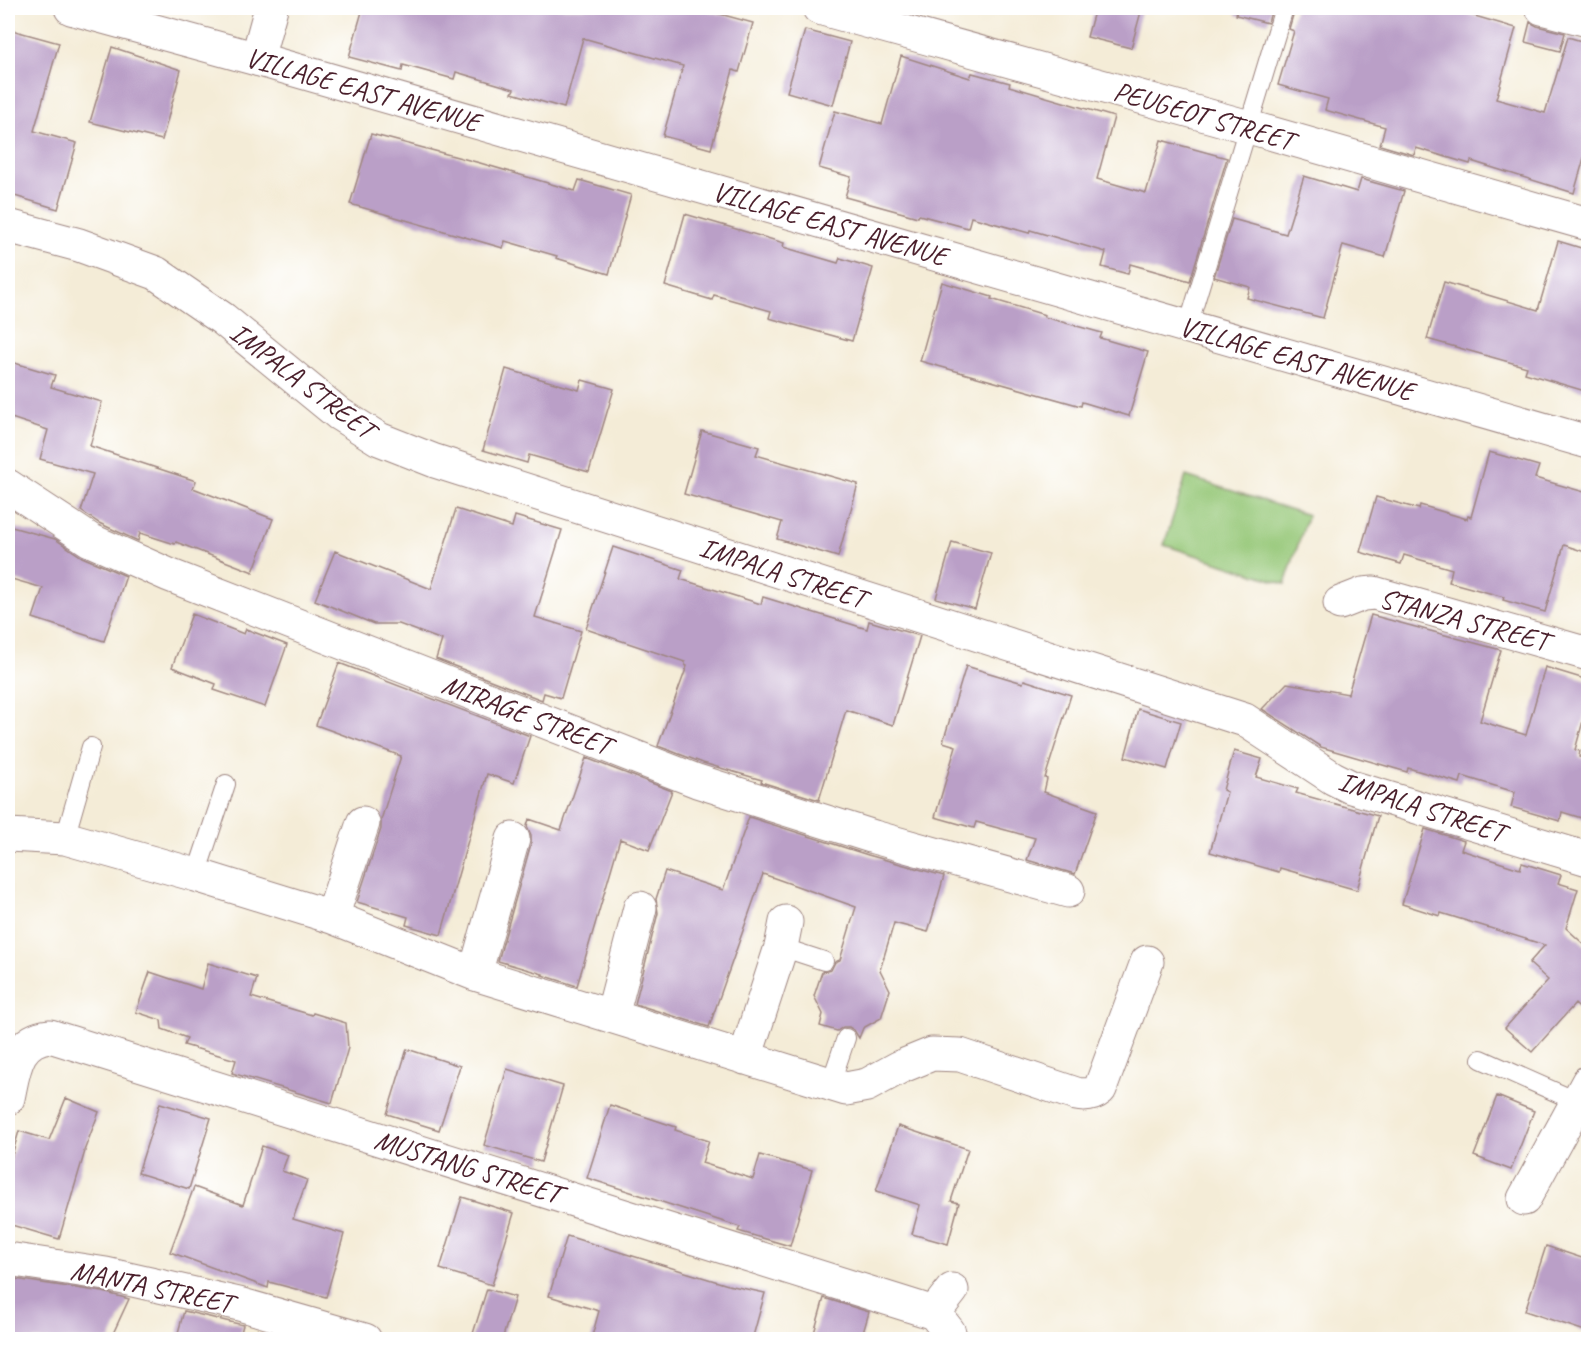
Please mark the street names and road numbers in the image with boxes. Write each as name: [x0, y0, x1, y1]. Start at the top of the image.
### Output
street label: VILLAGE EAST AVENUE: [242, 39, 488, 141]
street label: PEUGEOT STREET: [1110, 73, 1304, 160]
street label: VILLAGE EAST AVENUE: [709, 173, 955, 275]
street label: VILLAGE EAST AVENUE: [1176, 308, 1422, 410]
street label: IMPALA STREET: [223, 314, 387, 450]
street label: IMPALA STREET: [695, 529, 876, 618]
street label: STANZA STREET: [1376, 580, 1559, 661]
street label: MIRAGE STREET: [437, 666, 622, 765]
street label: IMPALA STREET: [1334, 763, 1515, 852]
street label: MUSTANG STREET: [371, 1122, 572, 1213]
street label: MANTA STREET: [68, 1252, 242, 1322]

